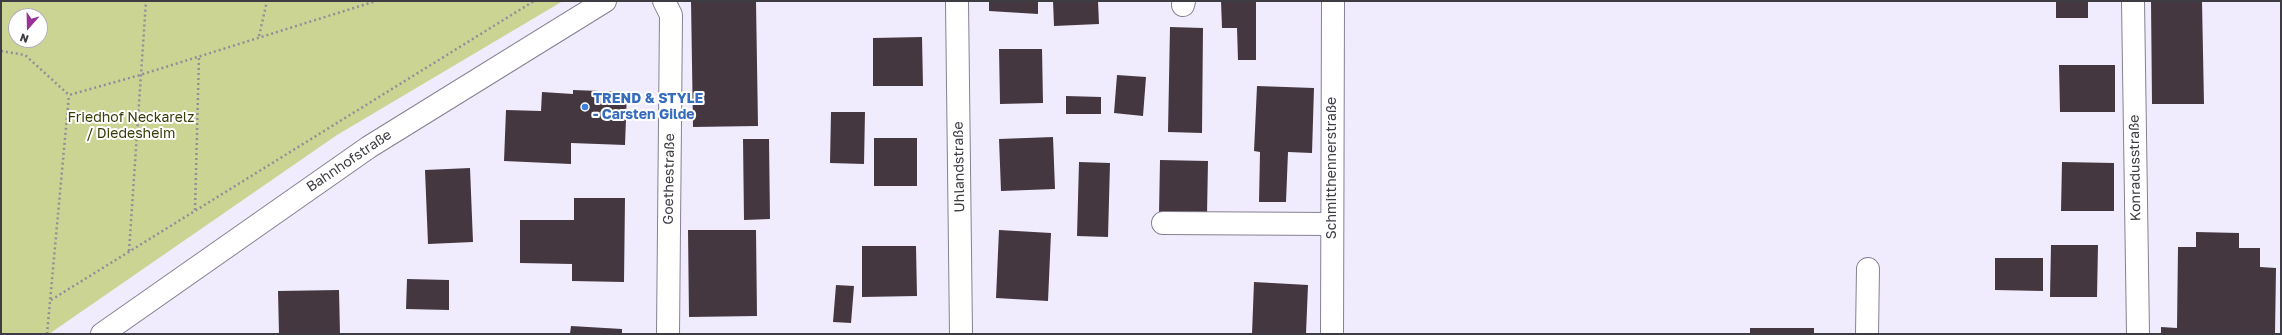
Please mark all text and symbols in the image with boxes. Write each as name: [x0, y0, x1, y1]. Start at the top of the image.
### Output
north arrow: [8, 8, 48, 48]
text: N: [18, 31, 30, 46]
place label: TREND & STYLE - Carsten Gilde: [593, 91, 703, 124]
street label: Schmitthennerstraße: [1324, 97, 1340, 239]
marker: TREND & STYLE - Carsten Gilde: [580, 102, 590, 112]
park label: Friedhof Neckarelz / Diedesheim: [67, 110, 195, 142]
street label: Konradusstraße: [2126, 115, 2144, 221]
street label: Uhlandstraße: [950, 121, 968, 213]
street label: Bahnhofstraße: [303, 126, 395, 196]
street label: Goethestraße: [660, 133, 678, 225]

